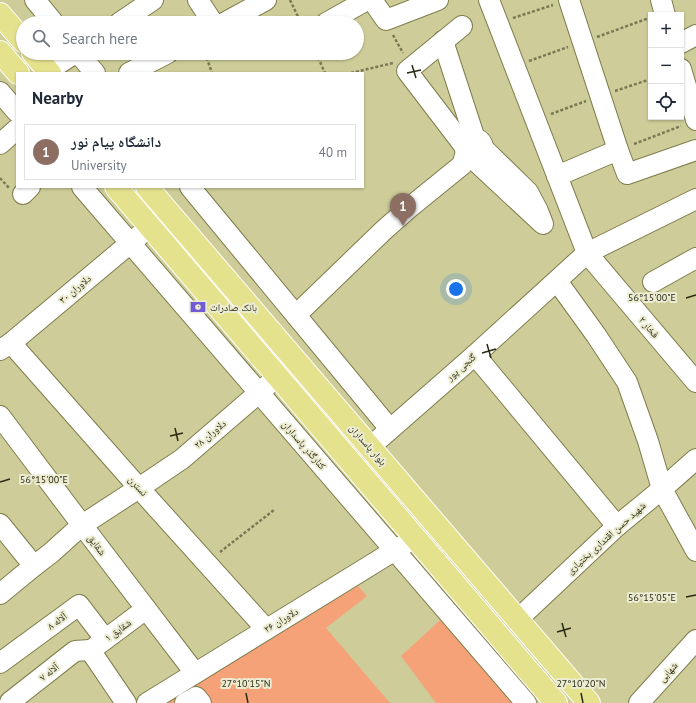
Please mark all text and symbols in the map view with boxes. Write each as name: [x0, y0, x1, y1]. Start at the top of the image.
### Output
map controls: [648, 12, 684, 120]
button: +: [648, 12, 684, 48]
search box: [16, 16, 364, 60]
icon: search: [30, 27, 52, 49]
text: Search here: [62, 29, 138, 48]
button: −: [648, 48, 684, 84]
button: locate: [648, 84, 684, 120]
text: Nearby: [32, 87, 83, 109]
text: دانشگاه پیام نور: [71, 132, 161, 151]
text: 1: [42, 144, 50, 161]
text: 40 m: [319, 144, 347, 161]
text: University: [71, 157, 127, 174]
pin: 1: [390, 193, 416, 226]
street label: دلاوران ۳۰: [56, 272, 94, 306]
your location: [446, 279, 466, 299]
text: 56°15'00"E: [628, 291, 676, 304]
bank icon: بانک صادرات: [189, 298, 207, 316]
place label: بانک صادرات: [210, 301, 257, 314]
street label: فخار ۲: [636, 313, 662, 341]
street label: گنجی پور: [443, 350, 479, 384]
street label: دلاوران ۲۸: [191, 417, 229, 451]
street label: کنارگذر پاسداران: [279, 418, 329, 472]
street label: بلوار پاسداران: [346, 422, 390, 469]
text: 56°15'00"E: [20, 473, 68, 486]
street label: نسترن: [126, 473, 151, 499]
street label: شهید حسن اقتداری بختیاری: [564, 499, 649, 577]
street label: شقایق: [85, 532, 109, 558]
text: 56°15'05"E: [628, 591, 676, 604]
street label: دلاوران ۲۶: [261, 605, 301, 635]
street label: آلاله ۸: [45, 609, 70, 633]
street label: شقایق ۱: [102, 616, 134, 644]
street label: شهابی: [656, 659, 681, 685]
street label: آلاله ۷: [37, 660, 62, 684]
text: 27°10'15"N: [221, 677, 271, 690]
text: 27°10'20"N: [556, 677, 606, 690]

